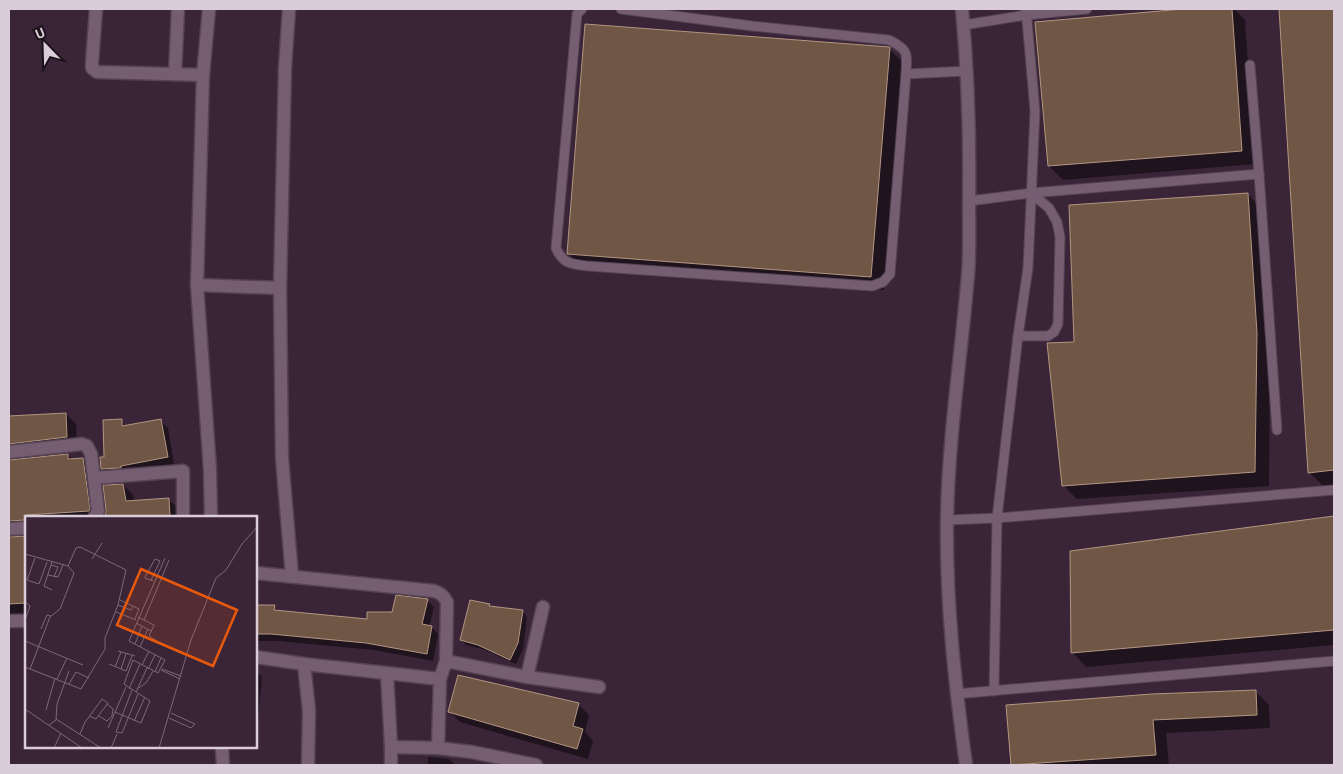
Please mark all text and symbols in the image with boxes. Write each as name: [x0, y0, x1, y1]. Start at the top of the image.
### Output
north arrow: [20, 20, 70, 70]
text: U: [31, 21, 48, 44]
inset map: [25, 516, 258, 749]

